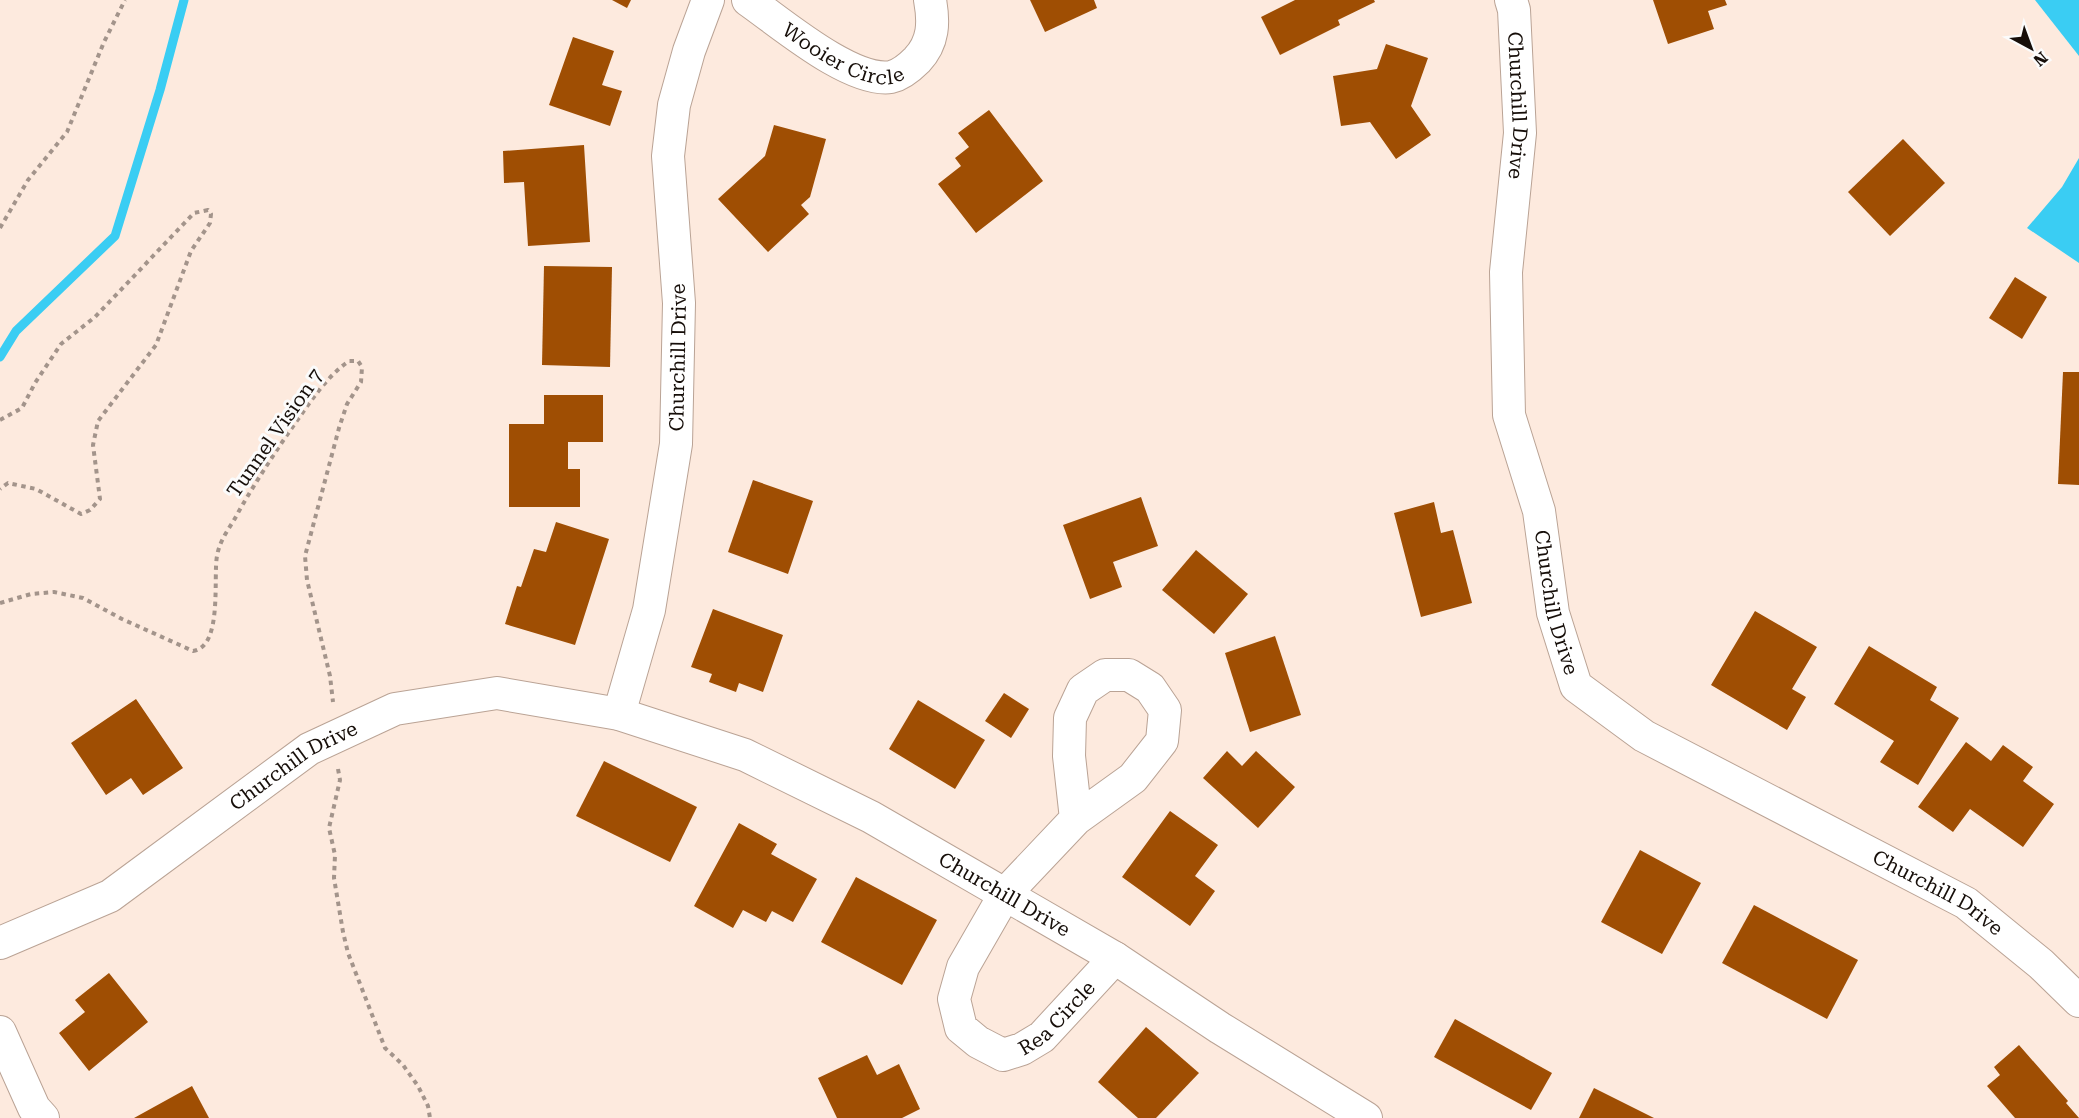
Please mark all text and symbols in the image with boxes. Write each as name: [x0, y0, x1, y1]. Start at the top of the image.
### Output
street label: Wooier Circle: [778, 17, 908, 90]
north arrow: [2001, 18, 2061, 78]
street label: Churchill Drive: [1503, 31, 1533, 180]
text: N: [2030, 48, 2051, 70]
street label: Churchill Drive: [664, 283, 691, 432]
street label: Tunnel Vision 7: [222, 364, 328, 502]
street label: Churchill Drive: [1530, 528, 1584, 678]
street label: Churchill Drive: [225, 716, 361, 816]
street label: Churchill Drive: [1869, 845, 2008, 940]
street label: Churchill Drive: [934, 847, 1074, 942]
street label: Rea Circle: [1014, 976, 1100, 1060]

